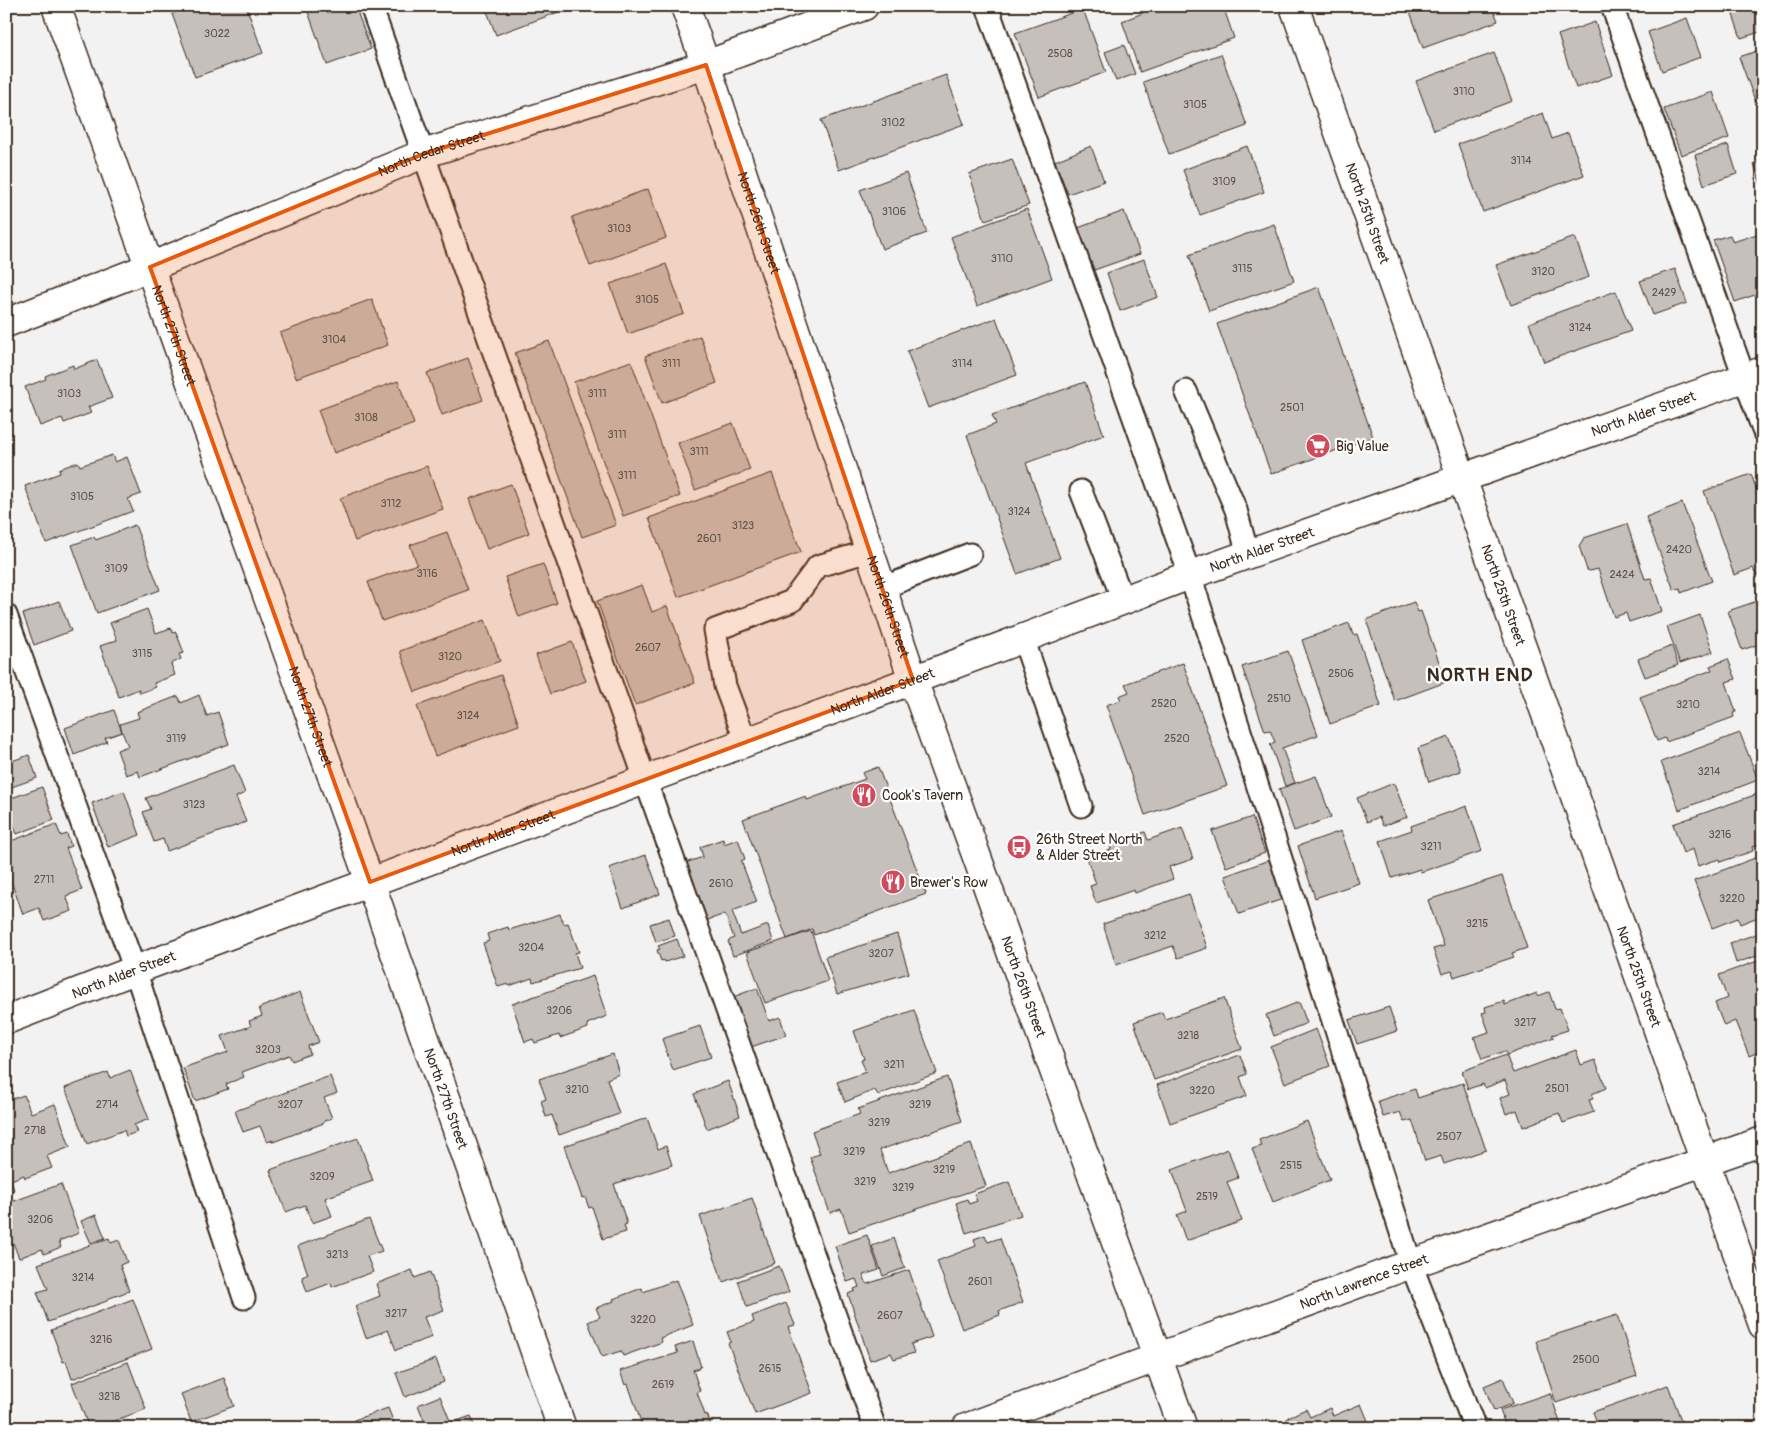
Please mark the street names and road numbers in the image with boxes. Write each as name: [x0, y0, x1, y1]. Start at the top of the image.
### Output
street label: North Cedar Street: [375, 127, 487, 180]
street label: North 25th Street: [1342, 161, 1394, 266]
street label: North 26th Street: [734, 169, 784, 276]
street label: North 27th Street: [148, 283, 200, 388]
street label: North Alder Street: [1589, 387, 1698, 440]
street label: North Alder Street: [1207, 523, 1317, 576]
street label: North 25th Street: [1478, 542, 1529, 648]
street label: North 26th Street: [863, 553, 913, 660]
street label: North 27th Street: [285, 664, 337, 770]
street label: North Alder Street: [828, 664, 937, 719]
street label: North Alder Street: [449, 806, 558, 860]
street label: North 25th Street: [1613, 924, 1665, 1030]
street label: North 26th Street: [998, 934, 1050, 1040]
street label: North Alder Street: [69, 947, 178, 1002]
street label: North 27th Street: [421, 1046, 472, 1151]
street label: North Lawrence Street: [1297, 1250, 1431, 1313]

